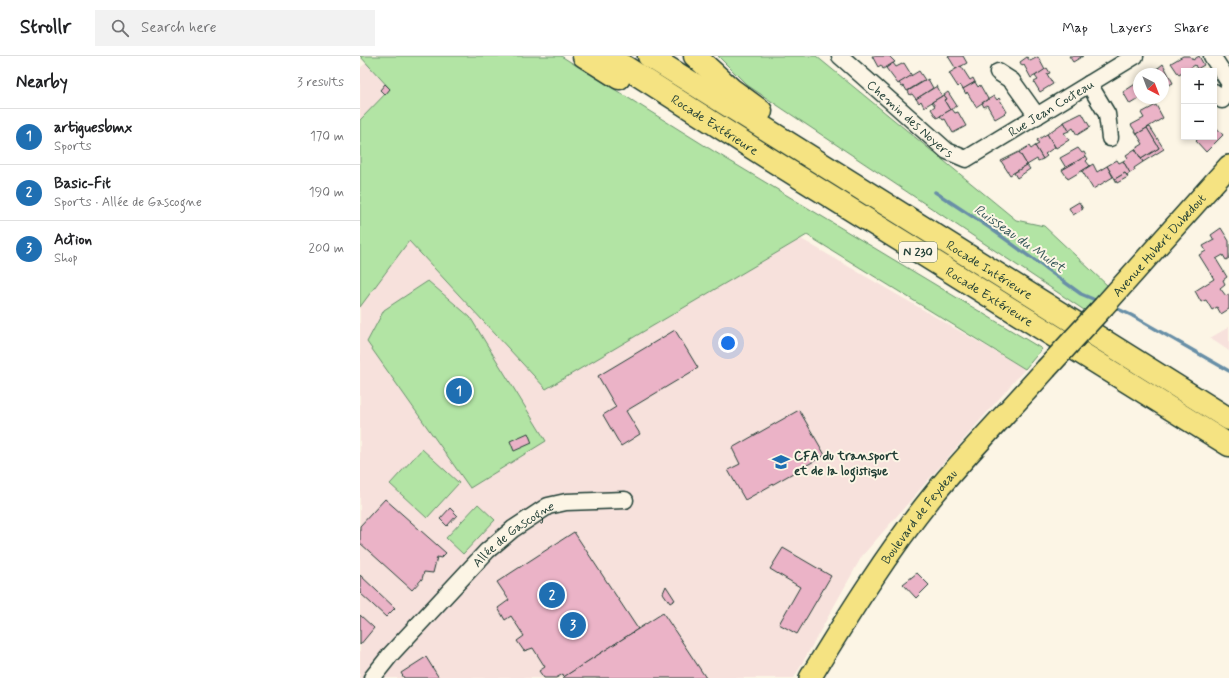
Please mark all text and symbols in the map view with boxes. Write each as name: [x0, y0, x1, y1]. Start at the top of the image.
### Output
search box: [95, 10, 375, 46]
text: Strollr: [20, 15, 71, 40]
icon: search: [109, 17, 131, 39]
text: Search here: [141, 18, 217, 38]
text: Map: [1062, 19, 1088, 37]
text: Layers: [1110, 19, 1152, 37]
text: Share: [1174, 19, 1209, 37]
north arrow: [1133, 68, 1169, 104]
map controls: [1181, 68, 1217, 140]
button: +: [1181, 68, 1217, 104]
text: Nearby: [16, 71, 68, 93]
text: 3 results: [297, 74, 344, 91]
street label: Rue Jean Cocteau: [1006, 76, 1098, 141]
street label: Chemin des Noyers: [863, 77, 955, 162]
street label: Rocade Extérieure: [667, 91, 761, 160]
button: −: [1181, 104, 1217, 140]
text: artiguesbmx: [54, 118, 132, 138]
text: 1: [26, 128, 32, 145]
text: 170 m: [310, 128, 344, 145]
text: Sports: [54, 138, 92, 155]
text: Basic-Fit: [54, 174, 111, 194]
text: 2: [26, 184, 32, 201]
text: 190 m: [309, 184, 344, 201]
street label: Avenue Hubert Dubedout: [1109, 191, 1210, 301]
text: Sports · Allée de Gascogne: [54, 194, 202, 211]
water label: Ruisseau du Mulet: [970, 201, 1069, 277]
text: Action: [54, 230, 92, 250]
street label: Rocade Intérieure: [942, 237, 1035, 304]
text: 3: [26, 240, 32, 257]
text: 200 m: [309, 240, 344, 257]
road number: N 230: [899, 242, 937, 262]
text: Shop: [54, 250, 78, 267]
street label: Rocade Extérieure: [942, 264, 1036, 331]
your location: [718, 333, 738, 353]
pin: 1: [446, 376, 472, 406]
place label: CFA du transport et de la logistique: [794, 448, 899, 483]
school or university icon: CFA du transport et de la logistique: [771, 452, 791, 472]
street label: Boulevard de Feydeau: [878, 466, 962, 568]
street label: Allée de Gascogne: [469, 498, 556, 571]
pin: 2: [539, 580, 565, 610]
pin: 3: [560, 610, 586, 640]

